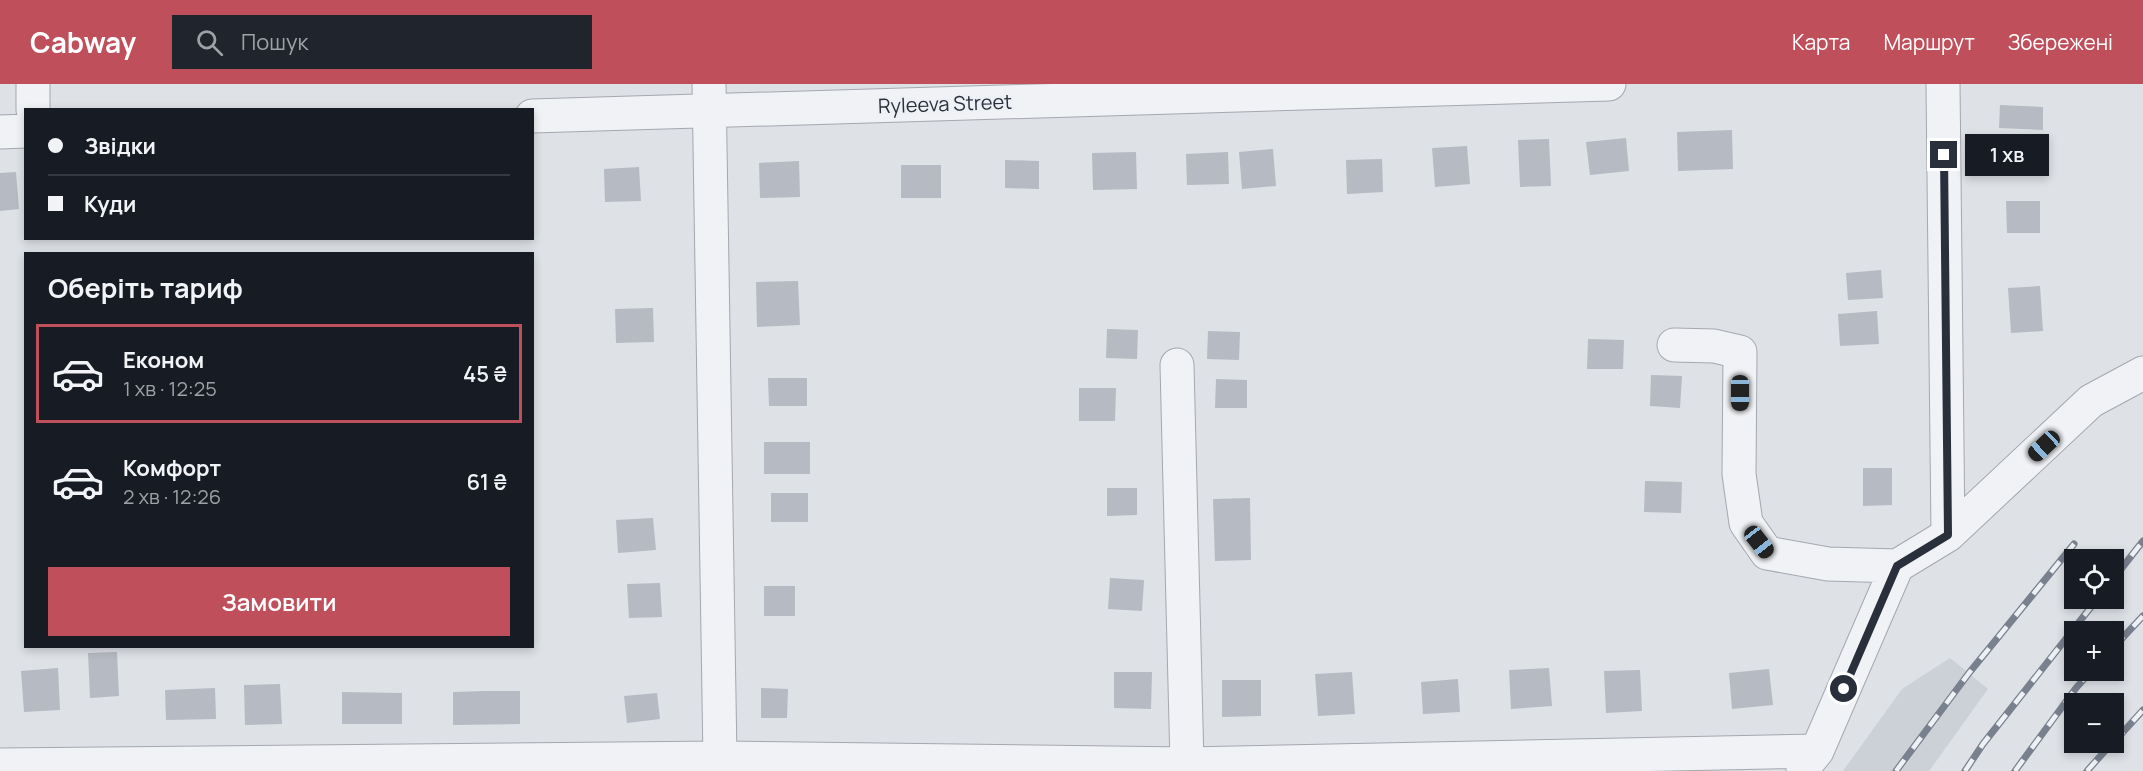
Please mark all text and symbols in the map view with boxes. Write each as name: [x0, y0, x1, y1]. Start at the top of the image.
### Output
search box: [172, 15, 592, 69]
text: Cabway: [30, 23, 136, 61]
icon: search: [193, 26, 226, 59]
text: Пошук: [241, 27, 309, 57]
text: Карта: [1792, 28, 1850, 56]
text: Маршрут: [1883, 28, 1975, 56]
text: Збережені: [2008, 28, 2113, 56]
street label: Ryleeva Street: [877, 88, 1013, 119]
text: Звідки: [84, 131, 156, 161]
callout: 1 хв: [1965, 134, 2049, 176]
route end: [1930, 141, 1957, 168]
text: 1 хв: [1990, 141, 2024, 168]
text: Куди: [84, 189, 136, 219]
text: Оберіть тариф: [48, 269, 243, 306]
text: Економ: [123, 345, 204, 375]
icon: car: [51, 347, 105, 401]
text: 45 ₴: [463, 359, 507, 389]
text: 1 хв · 12:25: [123, 375, 217, 402]
car: [1731, 375, 1749, 411]
car: [2025, 427, 2063, 465]
text: Комфорт: [123, 453, 221, 483]
icon: car: [51, 455, 105, 509]
text: 61 ₴: [466, 467, 507, 497]
text: 2 хв · 12:26: [123, 483, 221, 510]
car: [1741, 522, 1777, 562]
map controls: [2064, 549, 2124, 753]
button: locate: [2064, 549, 2124, 609]
button: Замовити: [48, 567, 510, 636]
button: +: [2064, 621, 2124, 681]
route start: [1830, 675, 1857, 702]
button: −: [2064, 693, 2124, 753]

